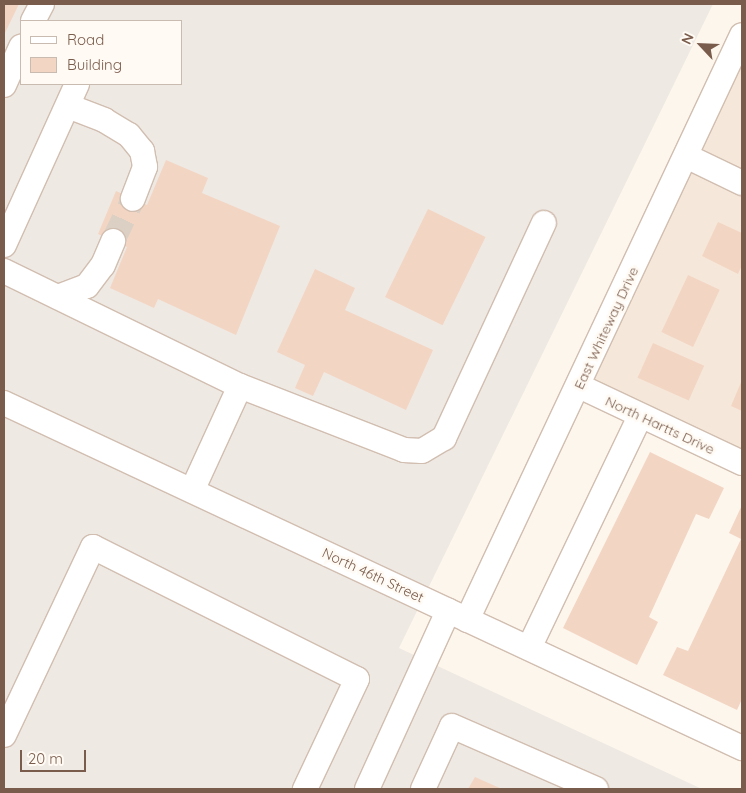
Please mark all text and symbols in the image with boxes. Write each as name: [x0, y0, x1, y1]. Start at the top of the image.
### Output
legend: [20, 20, 182, 85]
north arrow: [676, 20, 726, 70]
text: Road: [67, 30, 104, 49]
text: N: [677, 30, 698, 47]
text: Building: [67, 55, 122, 74]
street label: East Whiteway Drive: [570, 264, 642, 392]
street label: North Hartts Drive: [603, 392, 717, 458]
street label: North 46th Street: [319, 544, 427, 606]
scale bar: [22, 740, 89, 772]
text: 20 m: [28, 749, 63, 768]

